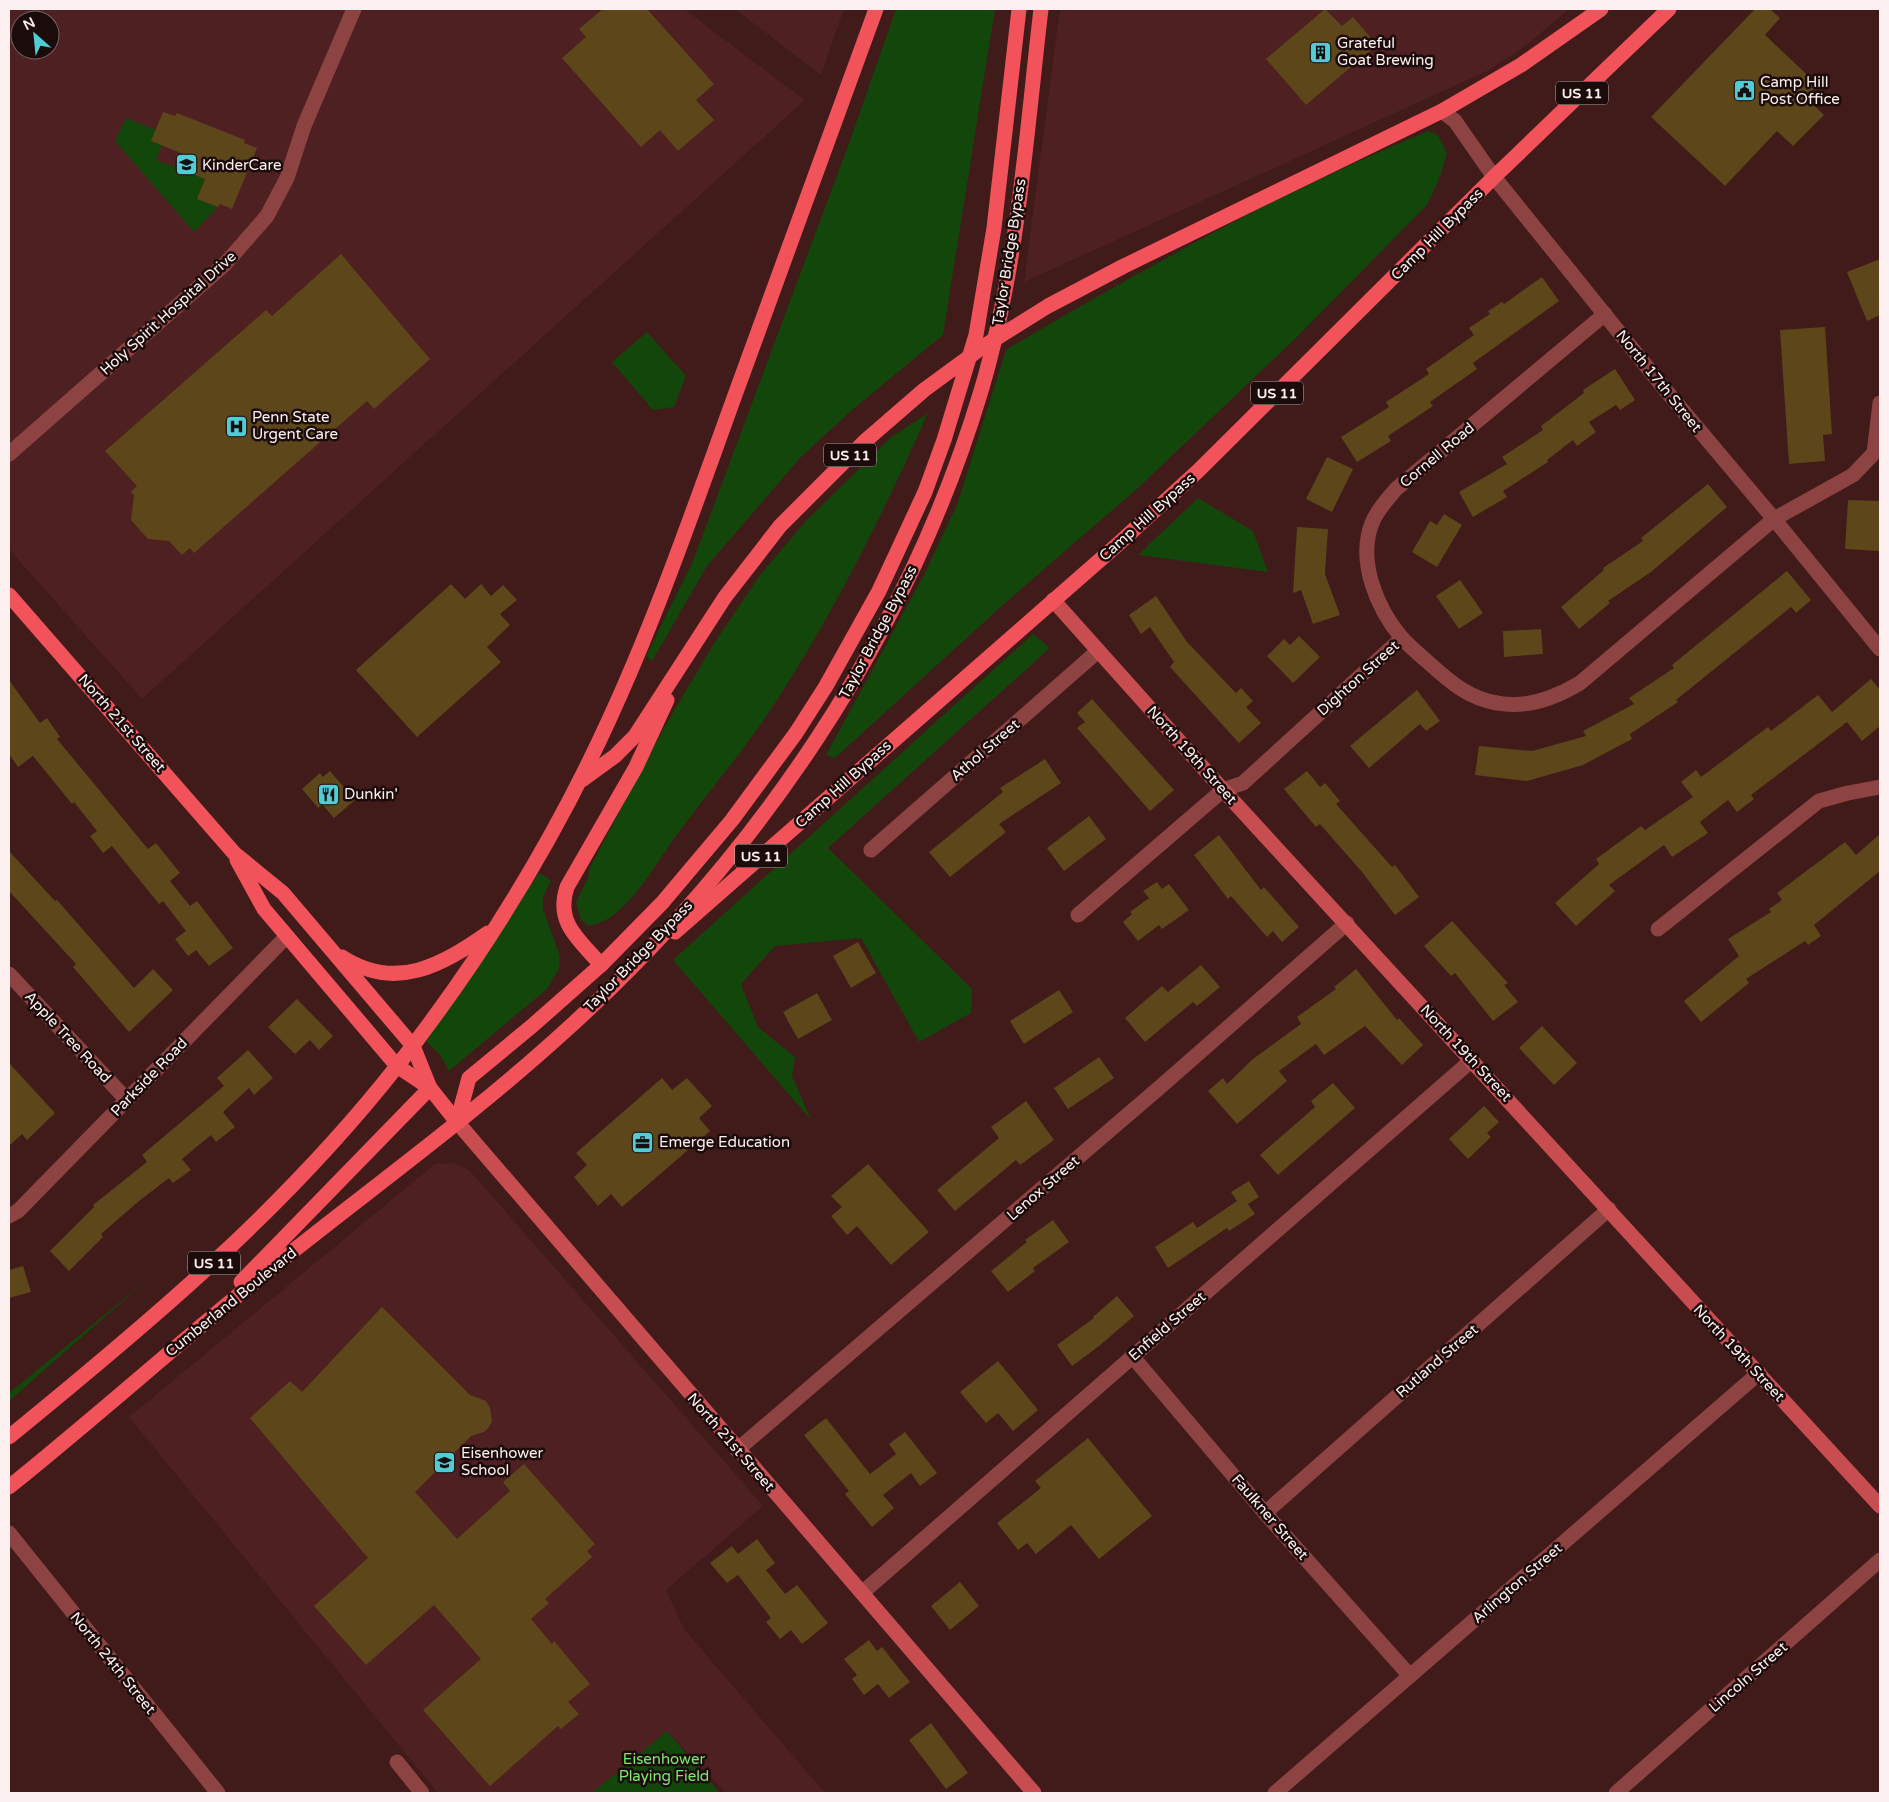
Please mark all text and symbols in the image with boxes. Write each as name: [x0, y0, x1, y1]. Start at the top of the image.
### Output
north arrow: [10, 10, 60, 60]
text: N: [20, 14, 38, 34]
place label: Grateful Goat Brewing: [1337, 34, 1434, 69]
building icon: Grateful Goat Brewing: [1309, 40, 1333, 64]
place label: Camp Hill Post Office: [1760, 73, 1840, 108]
public building icon: Camp Hill Post Office: [1732, 79, 1756, 103]
road number: US 11: [1556, 82, 1608, 105]
school or university icon: KinderCare: [174, 153, 198, 177]
place label: KinderCare: [202, 156, 282, 174]
street label: Taylor Bridge Bypass: [989, 177, 1029, 327]
street label: Camp Hill Bypass: [1387, 184, 1487, 284]
street label: Holy Spirit Hospital Drive: [96, 247, 240, 379]
street label: North 17th Street: [1612, 326, 1706, 436]
road number: US 11: [1251, 382, 1303, 404]
place label: Penn State Urgent Care: [252, 408, 338, 443]
hospital icon: Penn State Urgent Care: [224, 414, 248, 438]
street label: Cornell Road: [1396, 419, 1478, 491]
road number: US 11: [824, 444, 876, 466]
street label: Camp Hill Bypass: [1095, 469, 1199, 565]
street label: Taylor Bridge Bypass: [835, 562, 921, 702]
street label: Dighton Street: [1313, 636, 1403, 719]
street label: North 21st Street: [75, 670, 170, 776]
street label: North 19th Street: [1143, 702, 1241, 808]
street label: Athol Street: [947, 715, 1023, 785]
street label: Camp Hill Bypass: [791, 736, 895, 832]
restaurant icon: Dunkin': [316, 782, 340, 806]
place label: Dunkin': [344, 785, 398, 803]
road number: US 11: [735, 844, 787, 868]
street label: Taylor Bridge Bypass: [580, 896, 696, 1016]
street label: Apple Tree Road: [21, 988, 115, 1086]
street label: North 19th Street: [1416, 1001, 1516, 1105]
street label: Parkside Road: [107, 1034, 191, 1120]
office icon: Emerge Education: [631, 1130, 655, 1154]
place label: Emerge Education: [659, 1133, 790, 1151]
street label: Lenox Street: [1003, 1151, 1083, 1224]
street label: Cumberland Boulevard: [162, 1244, 300, 1360]
road number: US 11: [188, 1252, 240, 1274]
street label: Enfield Street: [1125, 1287, 1209, 1364]
street label: North 19th Street: [1689, 1301, 1789, 1405]
street label: Rutland Street: [1392, 1320, 1482, 1402]
street label: North 21st Street: [684, 1389, 779, 1495]
place label: Eisenhower School: [461, 1444, 544, 1479]
school or university icon: Eisenhower School: [433, 1450, 457, 1474]
street label: Faulkner Street: [1228, 1471, 1312, 1564]
street label: Arlington Street: [1468, 1539, 1566, 1627]
street label: North 24th Street: [66, 1608, 160, 1718]
street label: Lincoln Street: [1705, 1638, 1791, 1716]
park label: Eisenhower Playing Field: [619, 1750, 709, 1785]

